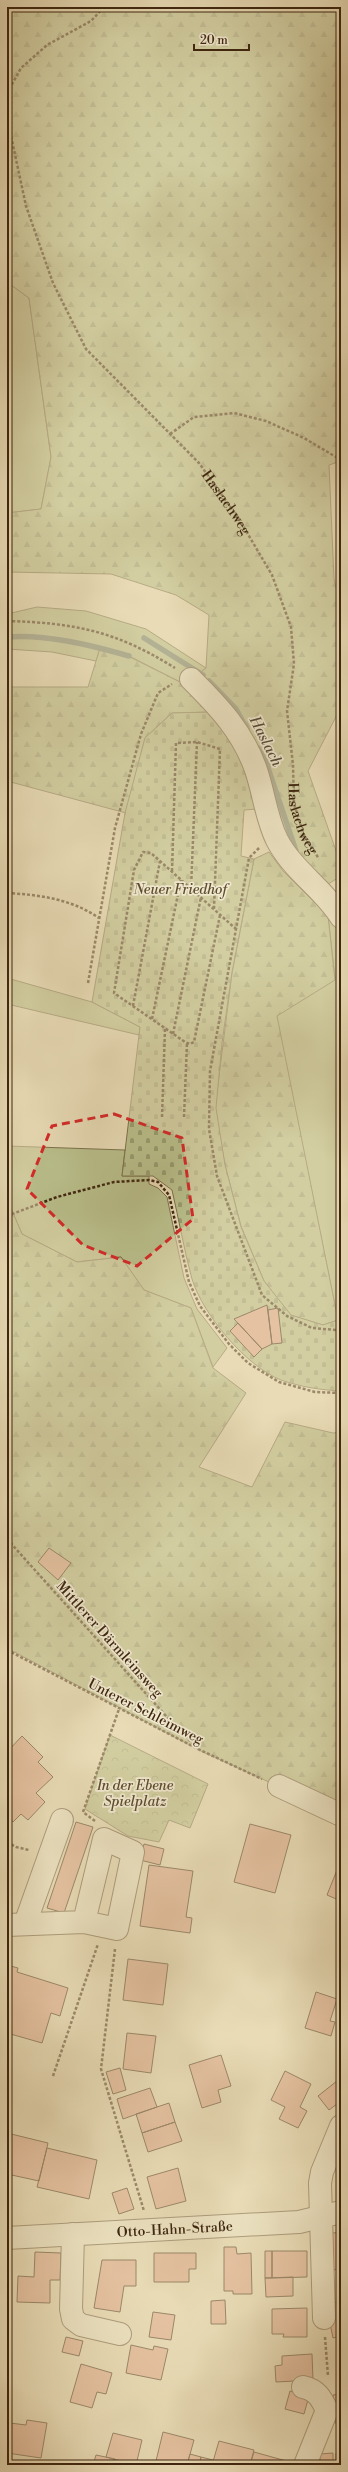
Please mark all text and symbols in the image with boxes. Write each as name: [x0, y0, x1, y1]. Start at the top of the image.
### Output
scale bar: [194, 26, 249, 52]
text: 20 m: [200, 33, 228, 48]
street label: Haslachweg: [197, 467, 255, 539]
water label: Haslach: [244, 712, 287, 770]
street label: Haslachweg: [283, 782, 322, 858]
park label: Neuer Friedhof: [132, 881, 230, 899]
street label: Mittlerer Därmleinsweg: [52, 1578, 167, 1702]
street label: Unterer Schleimweg: [85, 1675, 207, 1749]
park label: In der Ebene Spielplatz: [96, 1777, 174, 1811]
street label: Otto-Hahn-Straße: [116, 2218, 233, 2242]

